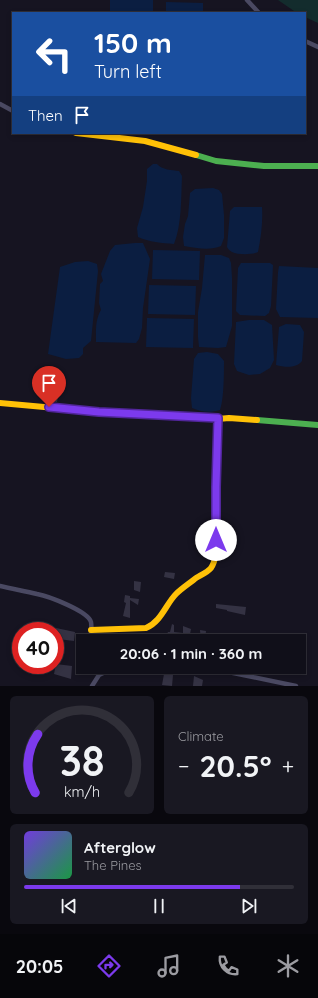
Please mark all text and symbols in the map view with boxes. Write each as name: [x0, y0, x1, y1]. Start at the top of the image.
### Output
text: 150 m: [94, 25, 172, 60]
icon: left: [28, 28, 80, 80]
text: Turn left: [94, 60, 162, 83]
icon: arrive: [71, 104, 93, 126]
text: Then: [28, 106, 63, 125]
pin: [32, 366, 66, 407]
icon: arrive: [38, 372, 60, 394]
position arrow: [195, 519, 237, 561]
speed limit sign: 40: [12, 622, 64, 674]
text: 20:06 · 1 min · 360 m: [120, 644, 262, 663]
text: Climate: [178, 728, 224, 744]
text: 38: [59, 734, 105, 786]
text: 20.5°: [200, 747, 272, 785]
text: −: [178, 752, 189, 780]
text: +: [282, 752, 294, 780]
text: km/h: [64, 783, 100, 801]
text: Afterglow: [84, 838, 156, 857]
text: The Pines: [84, 857, 142, 873]
icon: previous: [58, 895, 80, 917]
icon: pause: [148, 895, 170, 917]
icon: next: [238, 895, 260, 917]
icon: directions: [95, 952, 123, 980]
icon: music: [155, 952, 183, 980]
icon: phone: [214, 952, 242, 980]
icon: climate: [274, 952, 302, 980]
text: 20:05: [16, 955, 63, 978]

